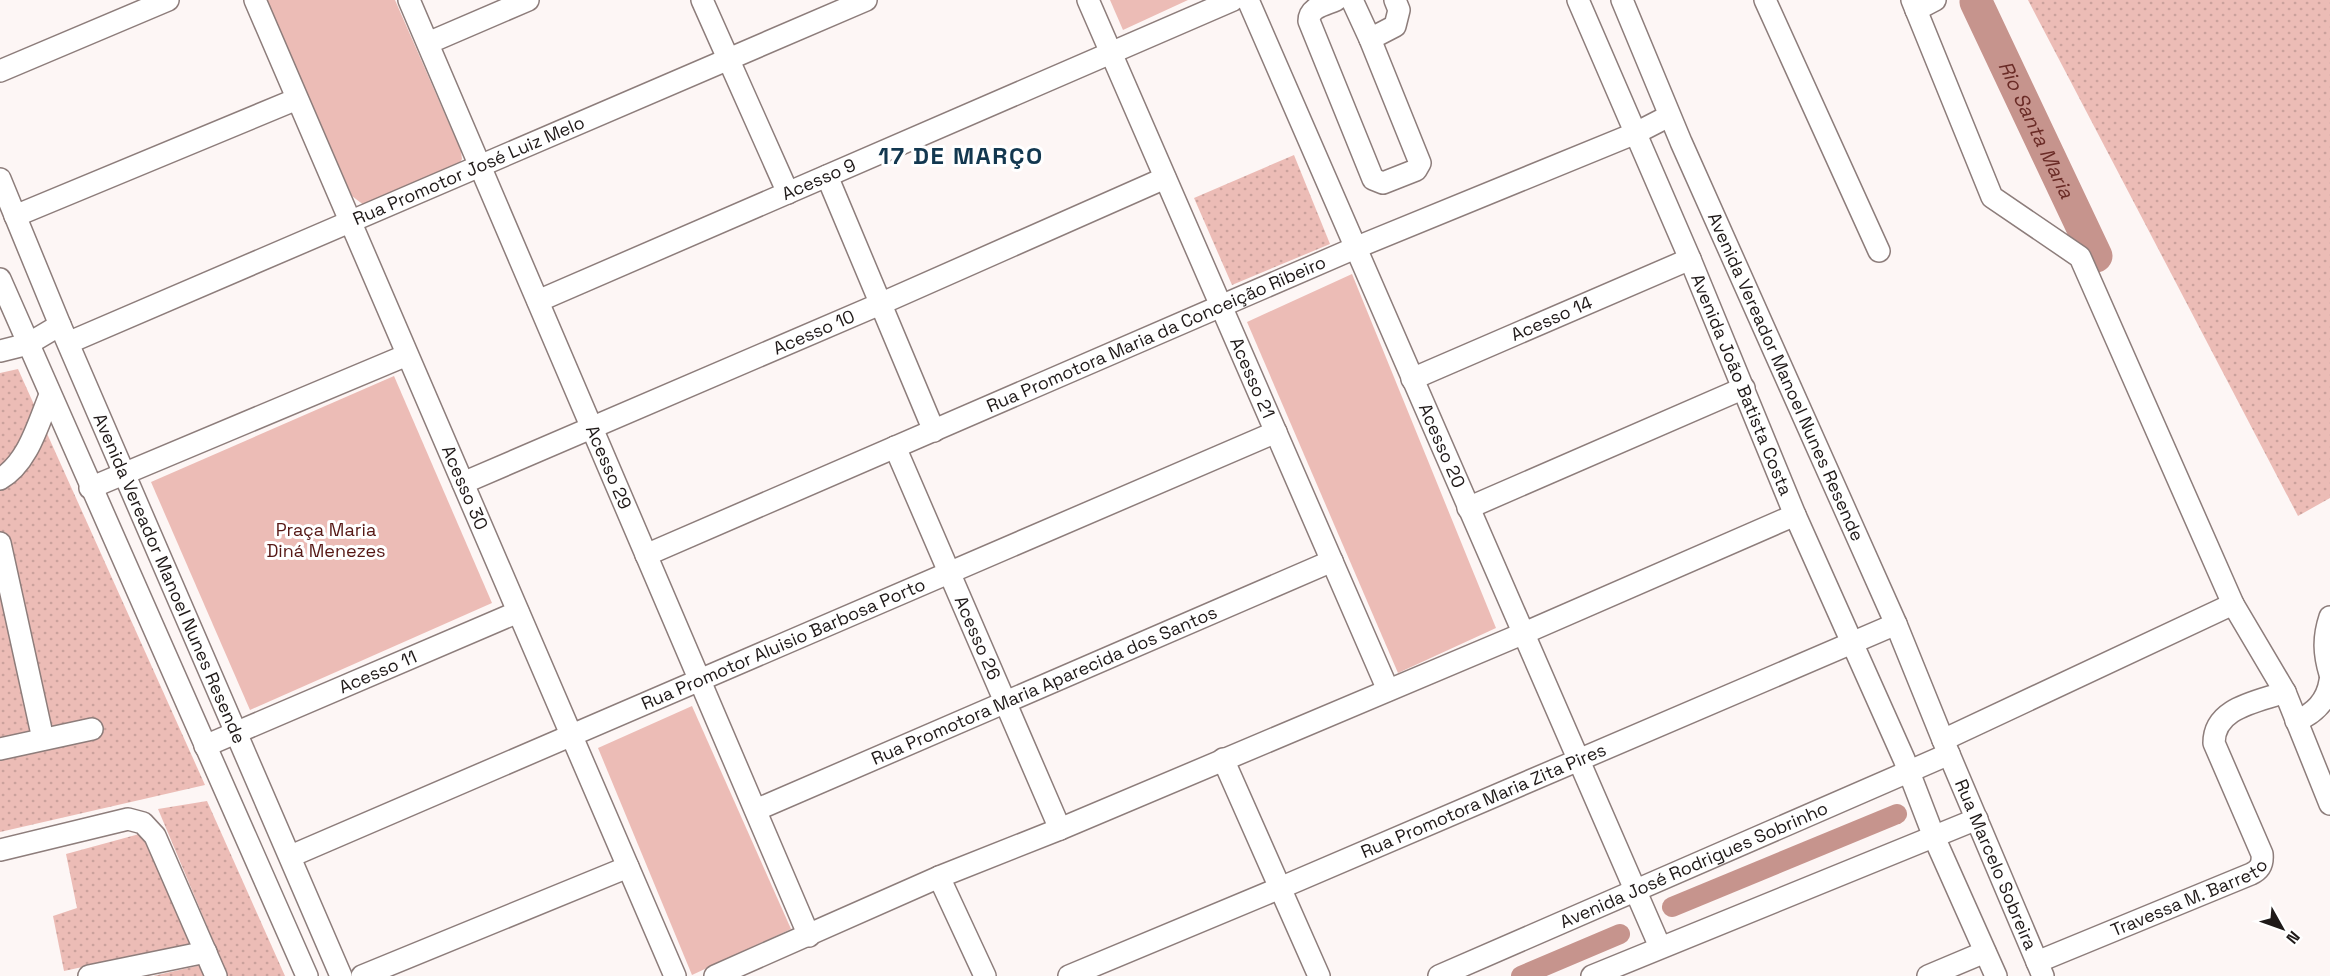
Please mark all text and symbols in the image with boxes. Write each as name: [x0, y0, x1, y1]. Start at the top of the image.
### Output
water label: Rio Santa Maria: [1993, 56, 2080, 203]
street label: Rua Promotor José Luiz Melo: [349, 110, 588, 230]
district label: 17 DE MARÇO: [878, 140, 1044, 171]
street label: Acesso 9: [778, 153, 859, 205]
street label: Avenida Vereador Manoel Nunes Resende: [1703, 209, 1870, 545]
street label: Rua Promotora Maria da Conceição Ribeiro: [983, 250, 1329, 417]
street label: Avenida João Batista Costa: [1686, 270, 1798, 499]
street label: Acesso 14: [1507, 291, 1596, 346]
street label: Acesso 10: [769, 304, 858, 360]
street label: Acesso 21: [1225, 334, 1280, 422]
street label: Acesso 20: [1414, 400, 1471, 491]
street label: Avenida Vereador Manoel Nunes Resende: [89, 410, 251, 747]
street label: Acesso 29: [581, 421, 637, 513]
street label: Acesso 30: [437, 442, 494, 533]
park label: Praça Maria Diná Menezes: [266, 518, 386, 562]
street label: Rua Promotor Aluisio Barbosa Porto: [638, 572, 929, 715]
street label: Acesso 26: [950, 592, 1006, 683]
street label: Rua Promotora Maria Aparecida dos Santos: [868, 600, 1220, 770]
street label: Acesso 11: [335, 645, 420, 698]
street label: Rua Promotora Maria Zita Pires: [1357, 738, 1609, 863]
street label: Rua Marcelo Sobreira: [1950, 775, 2043, 953]
street label: Avenida José Rodrigues Sobrinho: [1556, 796, 1831, 933]
street label: Travessa M. Barreto: [2107, 856, 2273, 941]
north arrow: [2252, 898, 2312, 958]
text: N: [2282, 926, 2305, 948]

